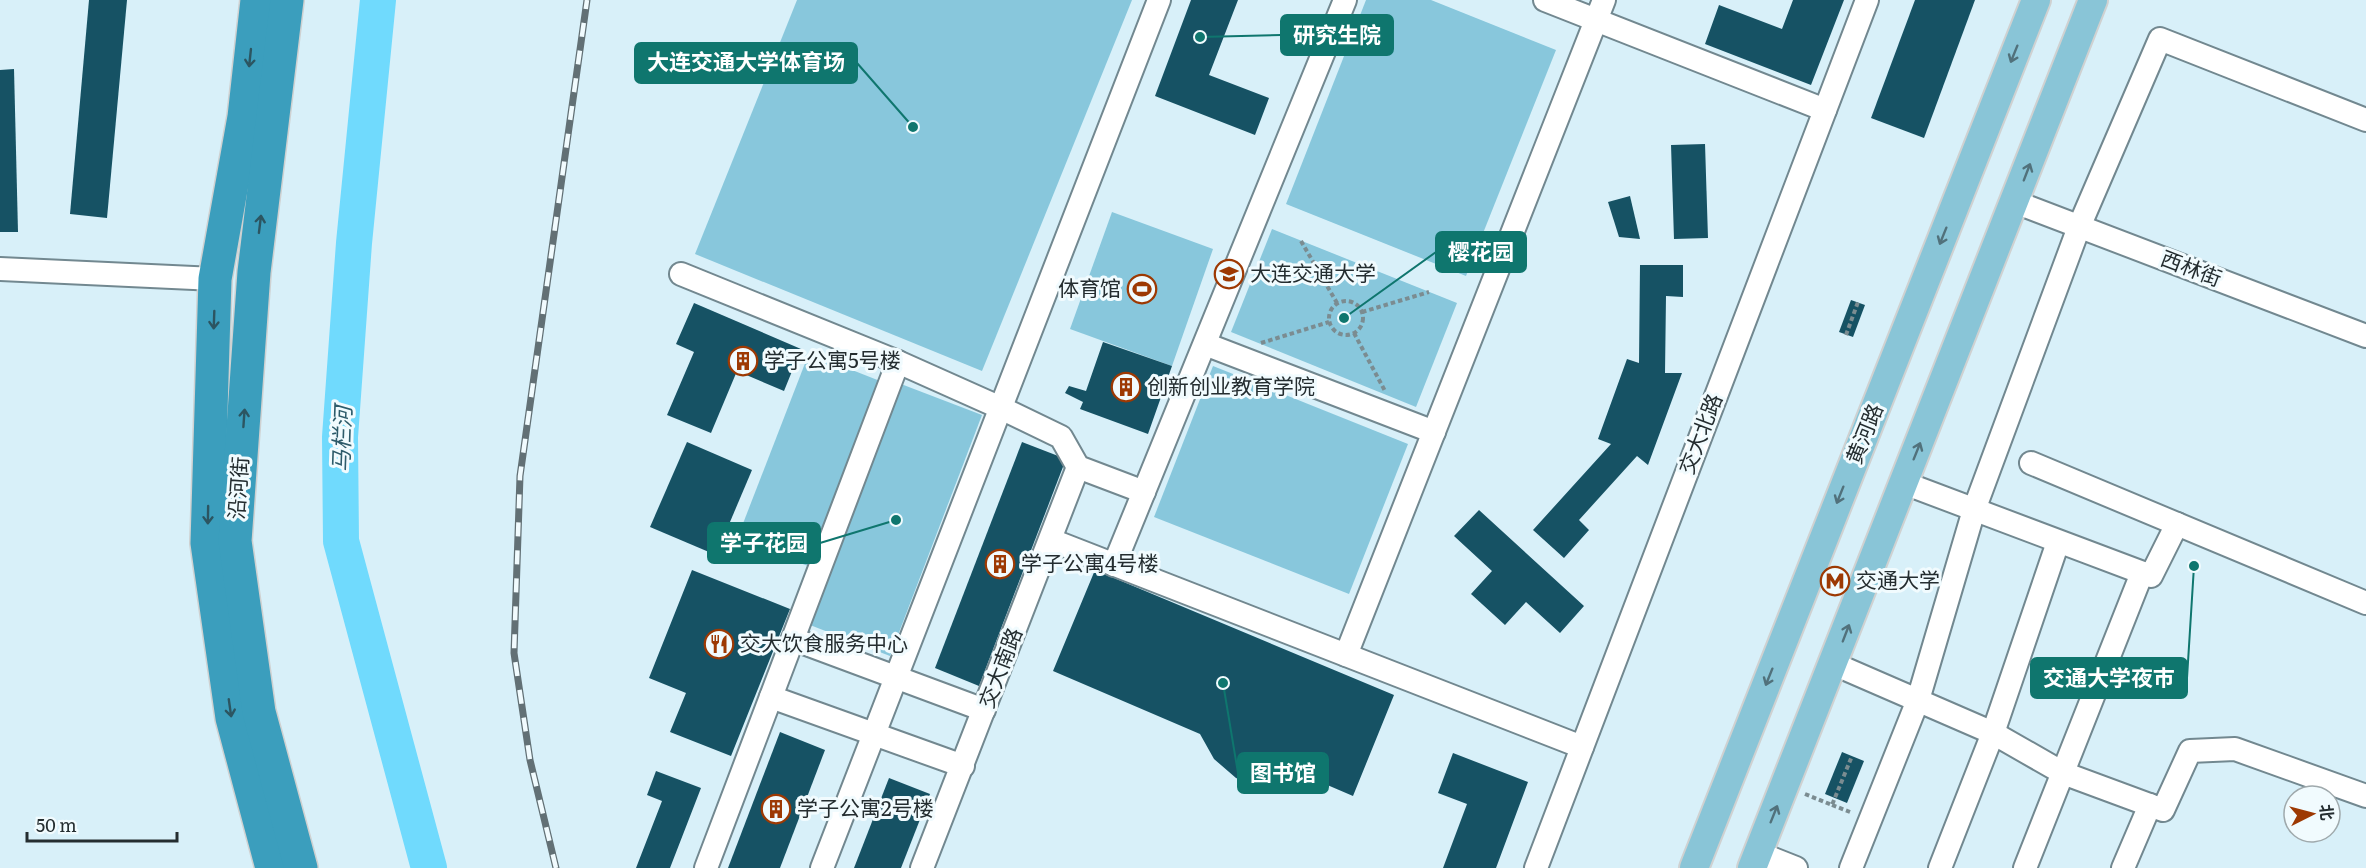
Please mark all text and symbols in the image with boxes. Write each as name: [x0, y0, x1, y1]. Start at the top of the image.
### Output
callout: 研究生院: [1281, 15, 1393, 55]
text: 研究生院: [1293, 17, 1381, 50]
callout: 大连交通大学体育场: [635, 43, 857, 83]
text: 大连交通大学体育场: [647, 44, 845, 77]
one-way arrow: [2008, 45, 2019, 63]
one-way arrow: [244, 48, 255, 68]
one-way arrow: [2022, 163, 2033, 182]
one-way arrow: [254, 214, 265, 234]
one-way arrow: [1937, 226, 1948, 245]
callout: 樱花园: [1436, 232, 1526, 272]
text: 樱花园: [1448, 234, 1514, 267]
street label: 西林街: [2157, 241, 2227, 292]
place label: 大连交通大学: [1250, 256, 1376, 287]
school or university icon: 大连交通大学: [1213, 258, 1245, 290]
place label: 体育馆: [1058, 271, 1121, 302]
sports icon: 体育馆: [1126, 273, 1158, 305]
one-way arrow: [208, 309, 219, 329]
place label: 学子公寓5号楼: [764, 343, 901, 374]
building icon: 学子公寓5号楼: [727, 345, 759, 377]
place label: 创新创业教育学院: [1147, 369, 1315, 400]
building icon: 创新创业教育学院: [1110, 371, 1142, 403]
street label: 交大北路: [1669, 388, 1728, 478]
street label: 黄河路: [1837, 398, 1889, 468]
water label: 马栏河: [323, 401, 358, 473]
one-way arrow: [238, 409, 249, 428]
one-way arrow: [1912, 442, 1923, 461]
street label: 沿河街: [219, 455, 254, 520]
one-way arrow: [1834, 486, 1845, 504]
one-way arrow: [202, 504, 213, 524]
callout: 学子花园: [708, 523, 820, 563]
text: 学子花园: [720, 525, 808, 558]
place label: 学子公寓4号楼: [1021, 546, 1159, 577]
building icon: 学子公寓4号楼: [984, 548, 1016, 580]
place label: 交通大学: [1856, 563, 1940, 594]
metro station icon: 交通大学: [1819, 565, 1851, 597]
street label: 交大南路: [969, 622, 1028, 712]
one-way arrow: [1841, 624, 1852, 642]
place label: 交大饮食服务中心: [740, 626, 908, 657]
restaurant icon: 交大饮食服务中心: [703, 628, 735, 660]
callout: 交通大学夜巿: [2031, 658, 2187, 698]
text: 交通大学夜巿: [2043, 660, 2175, 693]
one-way arrow: [1763, 667, 1774, 686]
one-way arrow: [225, 698, 236, 718]
callout: 图书馆: [1238, 753, 1328, 793]
text: 图书馆: [1250, 755, 1316, 788]
north arrow: [2282, 784, 2342, 844]
place label: 学子公寓2号楼: [797, 791, 934, 822]
building icon: 学子公寓2号楼: [760, 793, 792, 825]
text: 北: [2315, 803, 2341, 822]
scale bar: [27, 805, 177, 843]
one-way arrow: [1769, 805, 1780, 823]
text: 50 m: [36, 811, 77, 838]

